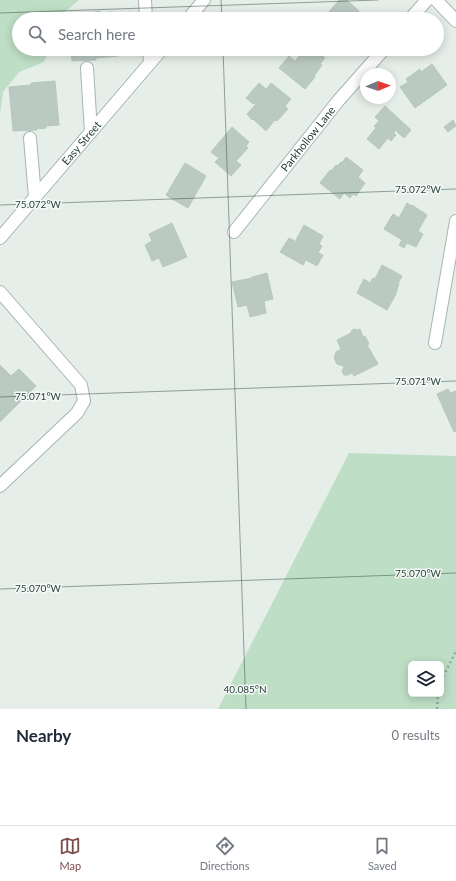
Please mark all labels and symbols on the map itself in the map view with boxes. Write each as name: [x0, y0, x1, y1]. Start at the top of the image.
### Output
north arrow: [360, 68, 396, 104]
street label: Parkhollow Lane: [278, 103, 338, 174]
street label: Easy Street: [59, 118, 103, 167]
text: 75.072°W: [395, 183, 442, 195]
text: 75.072°W: [15, 198, 62, 210]
text: 75.071°W: [395, 375, 442, 387]
text: 75.071°W: [15, 390, 62, 402]
text: 75.070°W: [395, 567, 442, 579]
text: 75.070°W: [15, 582, 62, 594]
text: 40.085°N: [223, 683, 267, 695]

